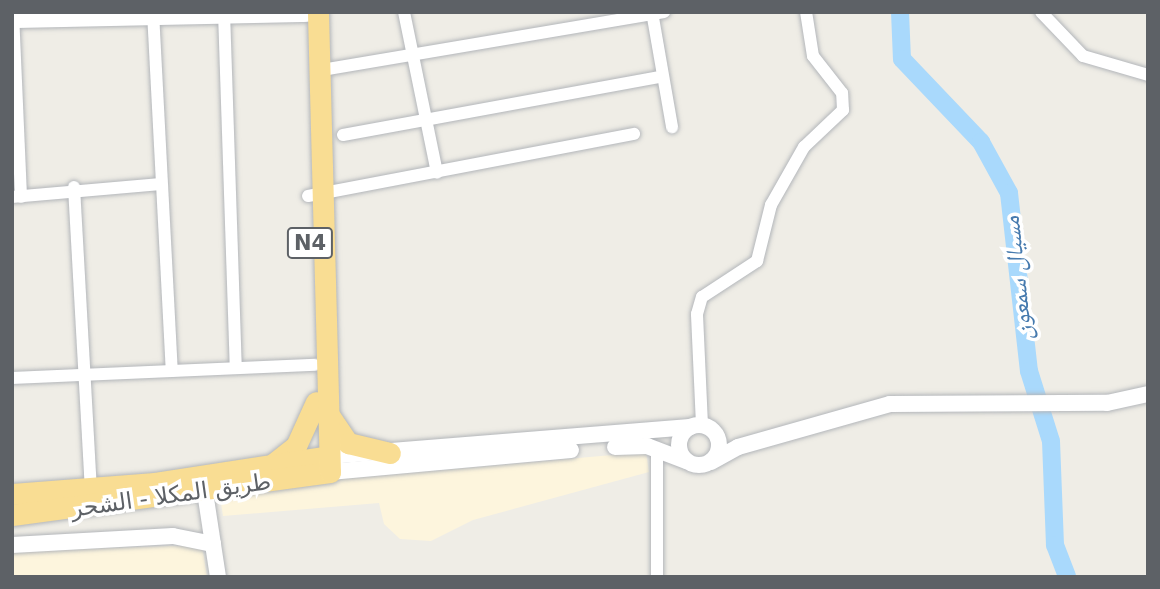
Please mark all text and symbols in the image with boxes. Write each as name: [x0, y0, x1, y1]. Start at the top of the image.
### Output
water label: مسيال سمعون: [997, 215, 1039, 341]
road number: N4: [286, 226, 334, 260]
street label: طريق المكلا - الشحر: [69, 467, 273, 523]

